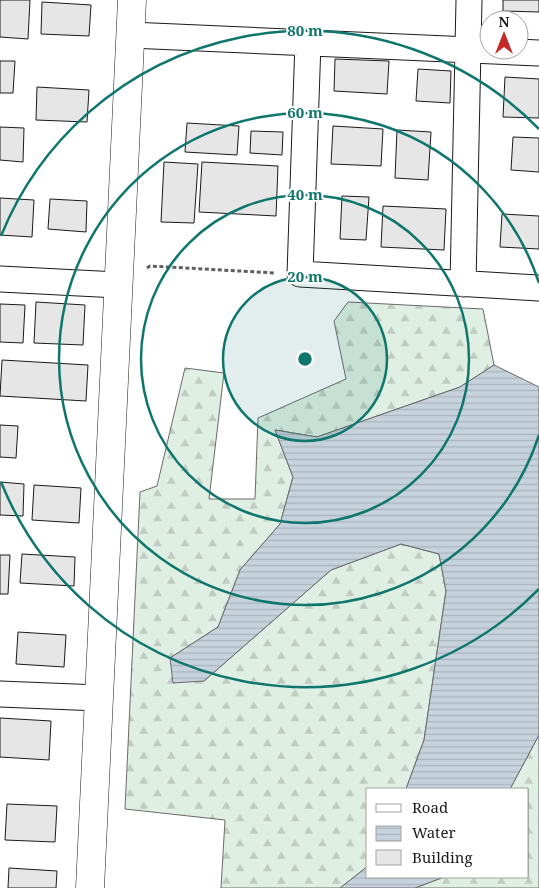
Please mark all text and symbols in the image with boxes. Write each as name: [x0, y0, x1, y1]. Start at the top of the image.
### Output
north arrow: [479, 10, 529, 60]
text: N: [498, 12, 510, 31]
text: 80 m: [287, 20, 323, 40]
text: 60 m: [287, 102, 323, 122]
text: 40 m: [287, 184, 323, 204]
text: 20 m: [287, 266, 323, 286]
centre of rings: [296, 350, 314, 368]
legend: [366, 788, 529, 878]
text: Road: [412, 797, 448, 817]
text: Water: [412, 822, 455, 842]
text: Building: [412, 847, 473, 867]

